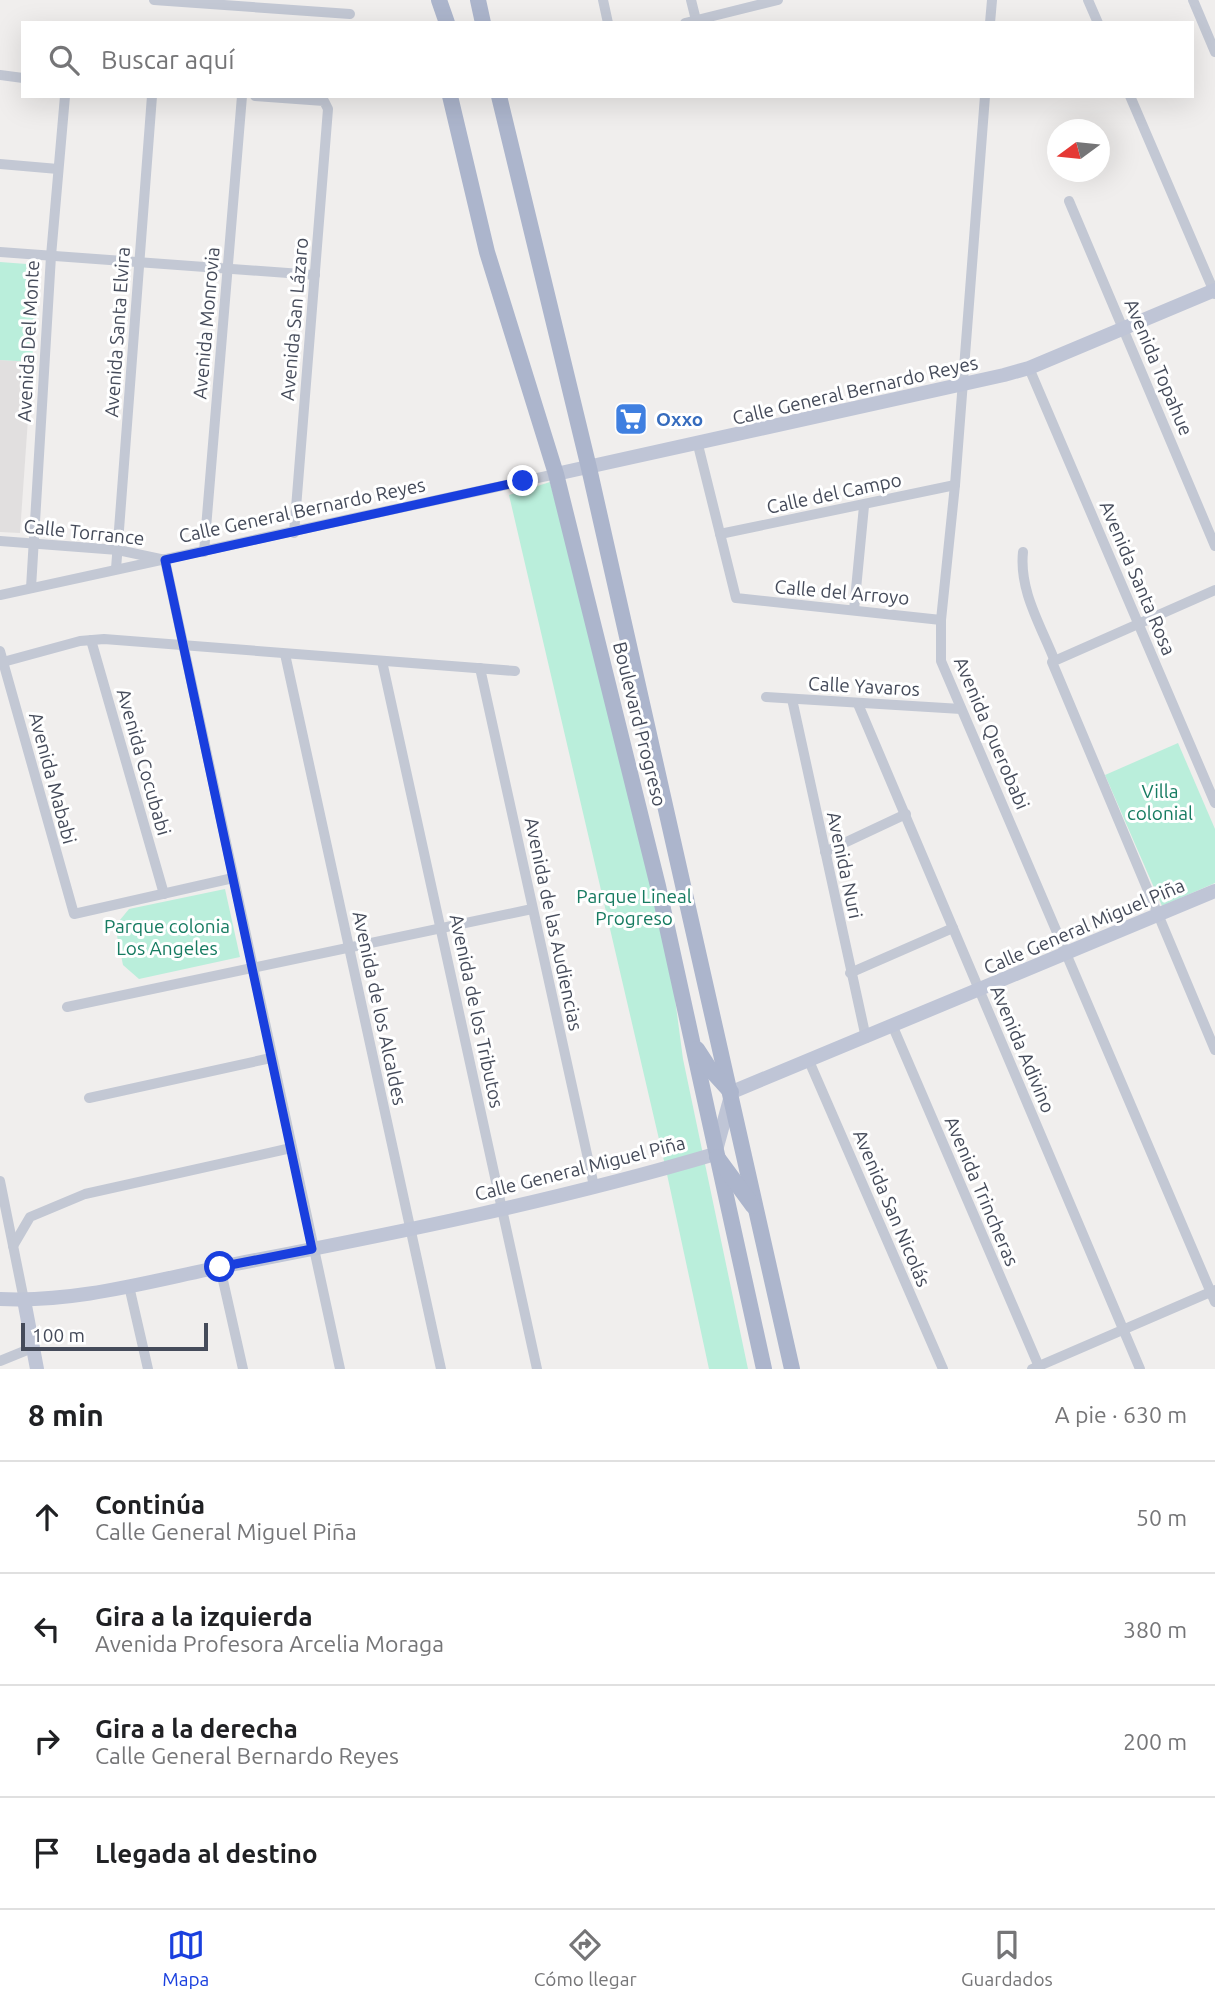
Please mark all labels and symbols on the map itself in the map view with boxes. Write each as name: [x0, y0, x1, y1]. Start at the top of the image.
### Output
north arrow: [1047, 119, 1110, 182]
street label: Avenida San Lázaro: [276, 237, 312, 401]
street label: Avenida Santa Elvira: [100, 246, 134, 418]
street label: Avenida Monrovia: [188, 246, 224, 400]
street label: Avenida Del Monte: [13, 259, 43, 423]
street label: Avenida Topahue: [1120, 295, 1198, 439]
street label: Calle General Bernardo Reyes: [730, 351, 980, 429]
supermarket icon: Oxxo: [612, 400, 650, 438]
place label: Oxxo: [656, 408, 703, 430]
route end: [507, 465, 538, 496]
street label: Calle del Campo: [765, 468, 903, 518]
street label: Calle General Bernardo Reyes: [177, 473, 427, 547]
street label: Avenida Santa Rosa: [1096, 497, 1180, 659]
street label: Calle Torrance: [23, 515, 145, 549]
street label: Calle del Arroyo: [774, 575, 910, 609]
street label: Boulevard Progreso: [609, 639, 671, 809]
street label: Avenida Querobabi: [950, 653, 1034, 813]
street label: Calle Yavaros: [808, 672, 920, 700]
street label: Avenida Cocubabi: [113, 686, 175, 838]
street label: Avenida Mababi: [25, 710, 81, 846]
park label: Villa colonial: [1127, 780, 1193, 824]
street label: Avenida Nuri: [823, 810, 867, 920]
street label: Avenida de las Audiencias: [521, 815, 587, 1033]
street label: Calle General Miguel Piña: [980, 874, 1188, 978]
park label: Parque Lineal Progreso: [576, 885, 692, 929]
street label: Avenida de los Alcaldes: [349, 909, 411, 1107]
street label: Avenida de los Tributos: [446, 912, 508, 1110]
park label: Parque colonia Los Angeles: [104, 915, 230, 959]
street label: Avenida Adivino: [986, 982, 1060, 1116]
street label: Avenida Trincheras: [941, 1113, 1023, 1269]
street label: Avenida San Nicolás: [849, 1126, 935, 1290]
street label: Calle General Miguel Piña: [472, 1131, 688, 1205]
route start: [204, 1251, 235, 1282]
scale bar: [21, 1320, 208, 1352]

